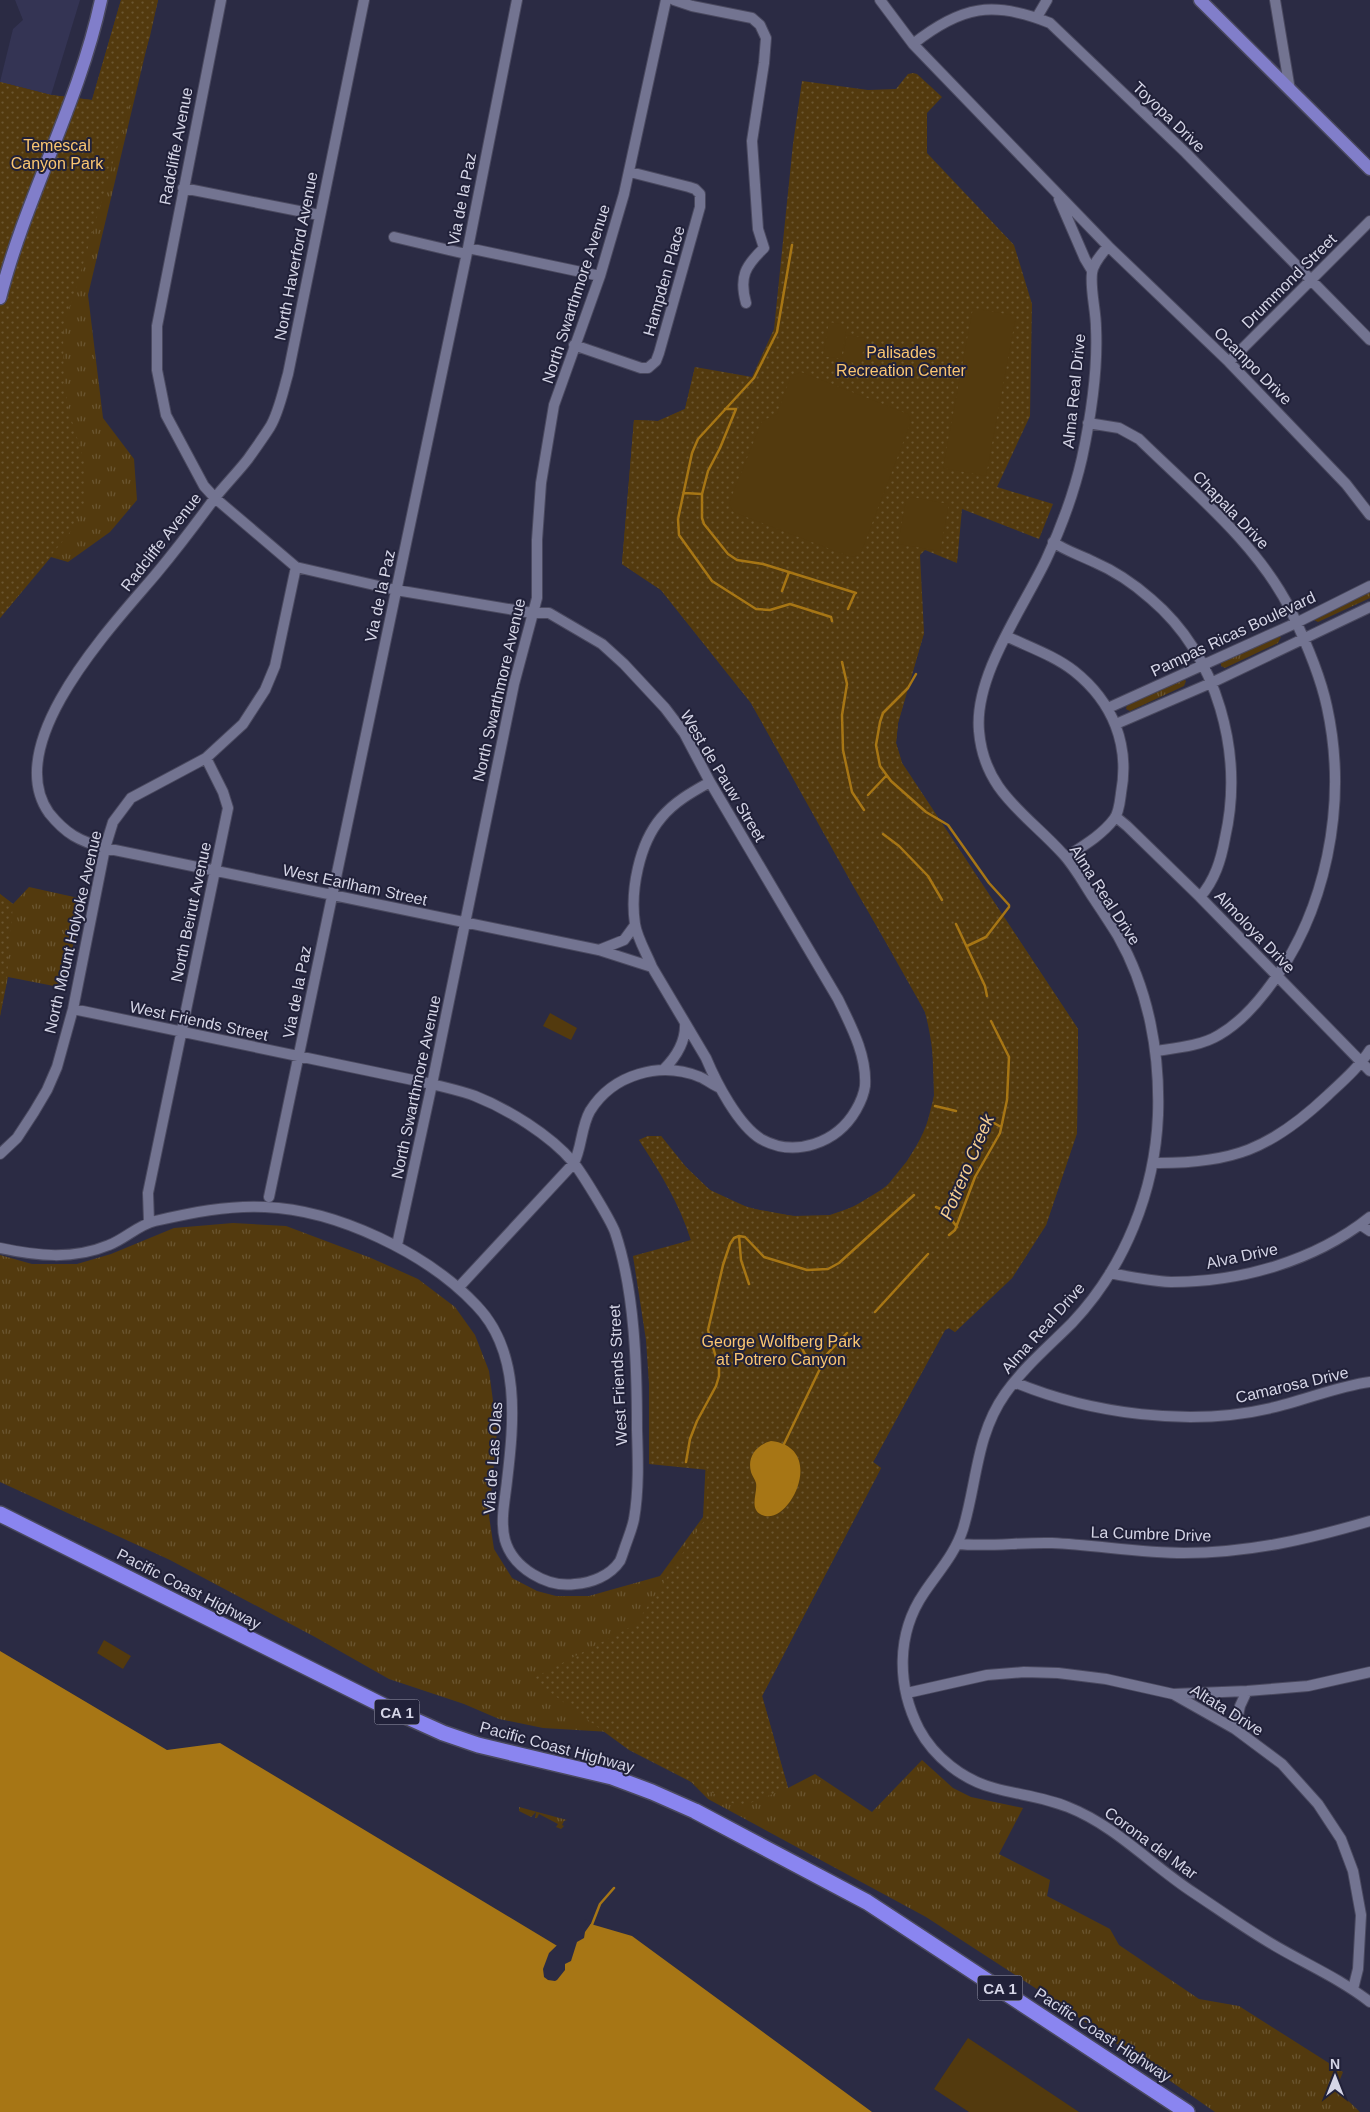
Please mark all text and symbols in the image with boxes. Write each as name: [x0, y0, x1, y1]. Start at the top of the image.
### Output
street label: Toyopa Drive: [1130, 78, 1209, 156]
street label: Radcliffe Avenue: [156, 86, 196, 206]
park label: Temescal Canyon Park: [11, 137, 104, 172]
street label: Via de la Paz: [445, 151, 479, 247]
street label: North Haverford Avenue: [271, 170, 321, 342]
street label: North Swarthmore Avenue: [539, 202, 613, 386]
street label: Hampden Place: [640, 224, 688, 338]
street label: Drummond Street: [1238, 230, 1340, 332]
street label: Ocampo Drive: [1211, 324, 1295, 408]
street label: Alma Real Drive: [1060, 333, 1089, 449]
park label: Palisades Recreation Center: [836, 344, 967, 379]
street label: Chapala Drive: [1190, 468, 1272, 552]
street label: Radcliffe Avenue: [118, 490, 205, 594]
street label: Via de la Paz: [362, 548, 398, 644]
street label: Pampas Ricas Boulevard: [1148, 588, 1318, 680]
street label: North Swarthmore Avenue: [470, 597, 528, 783]
street label: West de Pauw Street: [677, 707, 769, 845]
street label: North Mount Holyoke Avenue: [41, 829, 105, 1035]
street label: North Beirut Avenue: [168, 840, 214, 984]
street label: Alma Real Drive: [1066, 842, 1144, 948]
street label: West Earlham Street: [281, 861, 429, 909]
street label: Almoloya Drive: [1212, 887, 1299, 977]
street label: Via de la Paz: [280, 944, 314, 1040]
street label: North Swarthmore Avenue: [388, 994, 444, 1180]
street label: West Friends Street: [128, 998, 270, 1044]
water label: Potrero Creek: [936, 1111, 998, 1222]
street label: Alva Drive: [1205, 1240, 1280, 1272]
street label: Alma Real Drive: [998, 1279, 1088, 1377]
street label: West Friends Street: [606, 1304, 630, 1446]
park label: George Wolfberg Park at Potrero Canyon: [702, 1333, 861, 1368]
street label: Camarosa Drive: [1234, 1364, 1350, 1406]
street label: Via de Las Olas: [481, 1401, 505, 1515]
street label: La Cumbre Drive: [1090, 1523, 1212, 1545]
street label: Pacific Coast Highway: [114, 1545, 264, 1633]
street label: Altata Drive: [1187, 1681, 1267, 1739]
road number: CA 1: [374, 1700, 420, 1724]
street label: Pacific Coast Highway: [478, 1718, 636, 1776]
street label: Corona del Mar: [1101, 1804, 1201, 1883]
road number: CA 1: [978, 1976, 1022, 2000]
street label: Pacific Coast Highway: [1032, 1985, 1174, 2085]
north arrow: [1310, 2052, 1360, 2102]
text: N: [1330, 2056, 1340, 2072]

